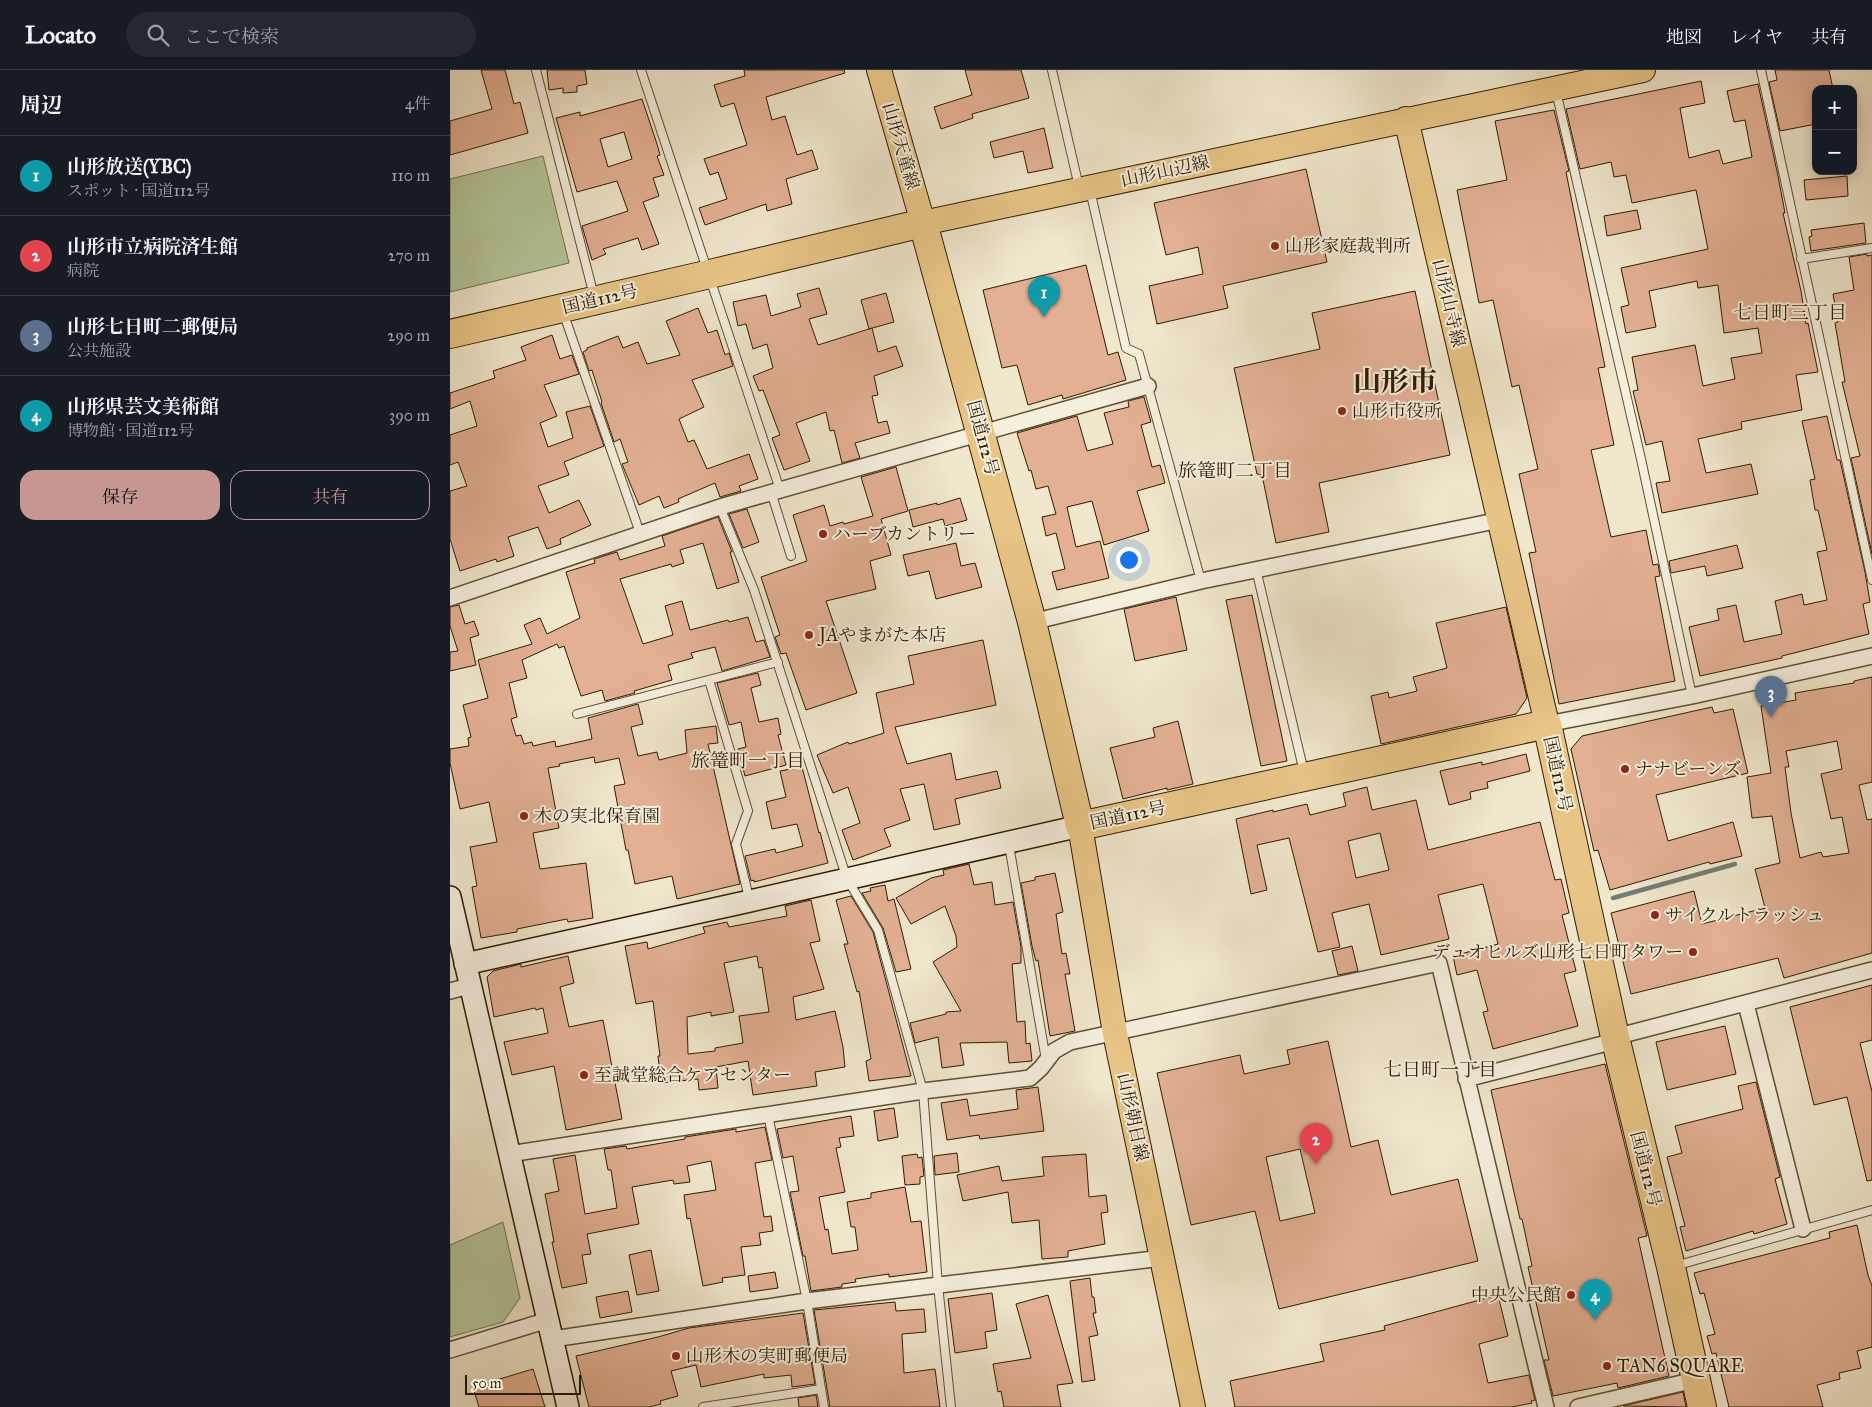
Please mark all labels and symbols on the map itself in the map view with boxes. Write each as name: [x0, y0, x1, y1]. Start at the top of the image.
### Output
street label: 山形天童線: [878, 100, 924, 192]
street label: 山形山辺線: [1119, 151, 1211, 191]
place label: 山形家庭裁判所: [1285, 235, 1411, 257]
marker: 山形家庭裁判所: [1269, 240, 1281, 252]
street label: 山形山寺線: [1428, 257, 1470, 349]
pin: 1: [1028, 276, 1060, 317]
street label: 国道112号: [560, 280, 640, 318]
district label: 七日町三丁目: [1733, 301, 1847, 324]
district label: 山形市: [1353, 364, 1437, 399]
street label: 国道112号: [962, 398, 1004, 478]
place label: 山形市役所: [1352, 400, 1442, 422]
marker: 山形市役所: [1336, 405, 1348, 417]
district label: 旅篭町二丁目: [1178, 459, 1292, 482]
place label: ハーブカントリー: [833, 523, 976, 545]
marker: ハーブカントリー: [817, 528, 829, 540]
your location: [1116, 547, 1142, 573]
place label: JAやまがた本店: [817, 624, 946, 647]
marker: JAやまがた本店: [803, 629, 815, 641]
pin: 3: [1755, 676, 1787, 717]
street label: 国道112号: [1539, 734, 1577, 814]
district label: 旅篭町一丁目: [691, 749, 805, 772]
place label: ナナビーンズ: [1635, 758, 1741, 780]
marker: ナナビーンズ: [1619, 763, 1631, 775]
street label: 国道112号: [1088, 796, 1168, 834]
place label: 木の実北保育園: [534, 805, 660, 827]
marker: 木の実北保育園: [518, 810, 530, 822]
place label: サイクルトラッシュ: [1665, 904, 1824, 926]
marker: サイクルトラッシュ: [1649, 909, 1661, 921]
place label: デュオヒルズ山形七日町タワー: [1432, 941, 1683, 963]
marker: デュオヒルズ山形七日町タワー: [1687, 946, 1699, 958]
district label: 七日町一丁目: [1383, 1058, 1497, 1081]
place label: 至誠堂総合ケアセンター: [594, 1064, 791, 1086]
marker: 至誠堂総合ケアセンター: [578, 1069, 590, 1081]
street label: 山形朝日線: [1113, 1071, 1153, 1163]
pin: 2: [1300, 1123, 1332, 1164]
street label: 国道112号: [1626, 1129, 1666, 1209]
pin: 4: [1579, 1279, 1611, 1320]
place label: 中央公民館: [1471, 1284, 1561, 1306]
marker: 中央公民館: [1565, 1289, 1577, 1301]
place label: 山形木の実町郵便局: [686, 1345, 848, 1367]
marker: 山形木の実町郵便局: [670, 1350, 682, 1362]
place label: TAN6 SQUARE: [1617, 1355, 1744, 1377]
marker: TAN6 SQUARE: [1601, 1360, 1613, 1372]
scale bar: [465, 1372, 581, 1395]

